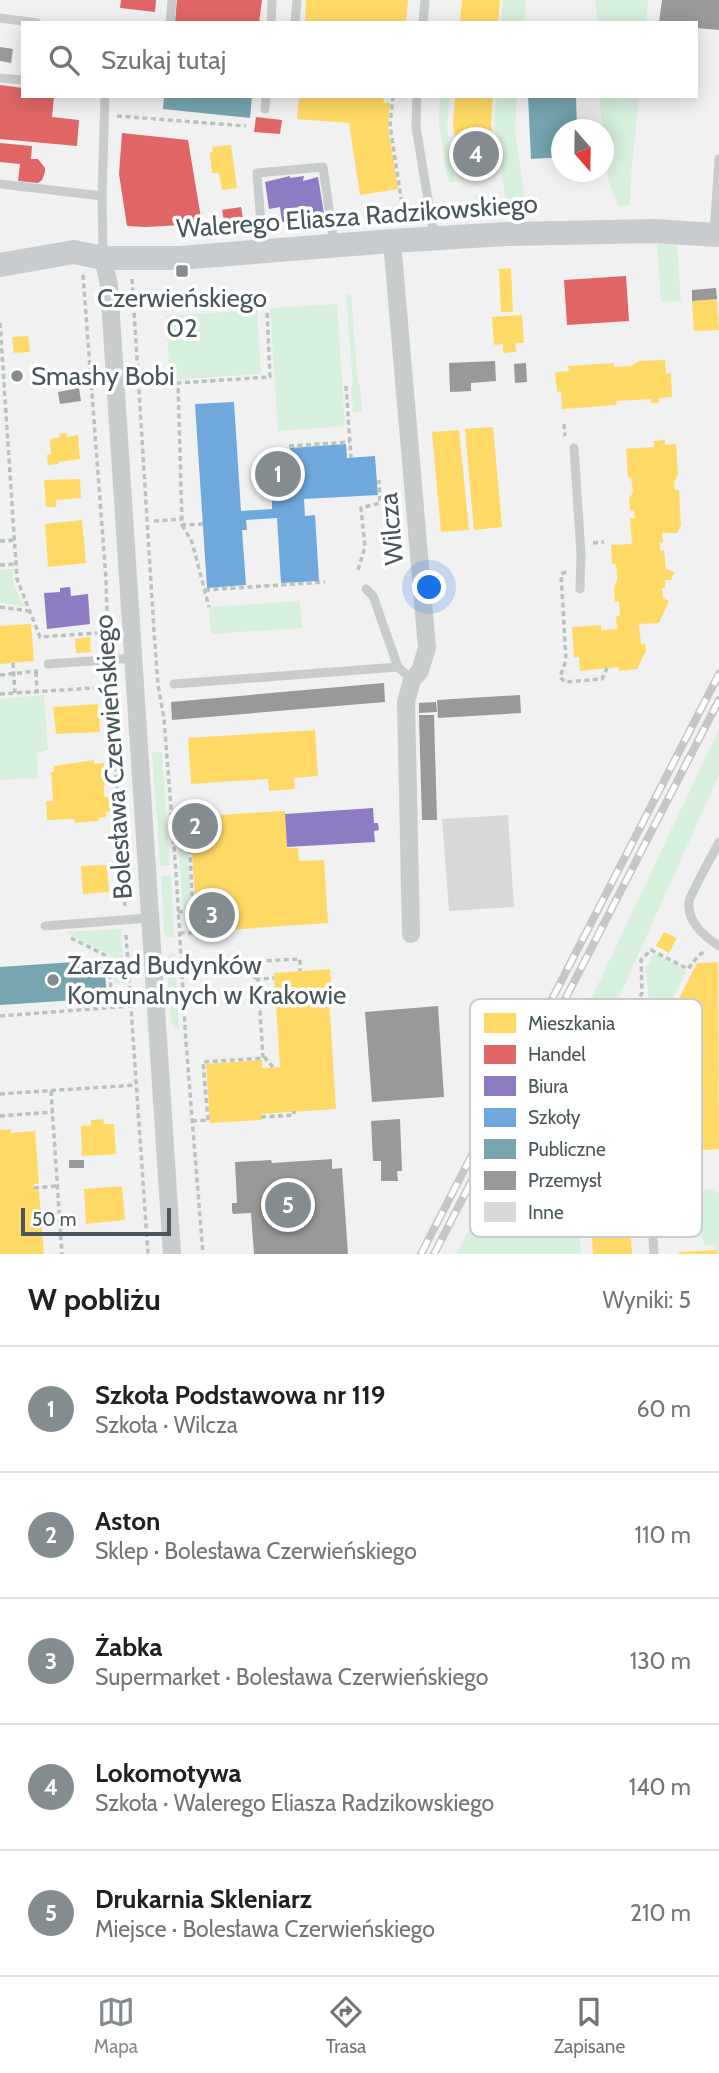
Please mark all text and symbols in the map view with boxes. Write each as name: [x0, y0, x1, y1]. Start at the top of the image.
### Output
search box: [21, 21, 698, 98]
icon: search: [45, 41, 83, 79]
text: Szukaj tutaj: [101, 44, 226, 76]
north arrow: [551, 119, 614, 182]
pin: 4: [453, 128, 499, 180]
street label: Walerego Eliasza Radzikowskiego: [175, 187, 539, 245]
marker: Czerwieńskiego 02: [174, 263, 190, 279]
place label: Czerwieńskiego 02: [97, 282, 267, 344]
place label: Smashy Bobi: [31, 360, 175, 392]
marker: Smashy Bobi: [9, 368, 25, 384]
pin: 1: [255, 448, 301, 500]
street label: Wilcza: [372, 491, 410, 567]
your location: [412, 570, 446, 604]
street label: Bolesława Czerwieńskiego: [87, 613, 139, 901]
pin: 2: [172, 800, 218, 852]
pin: 3: [189, 889, 235, 941]
place label: Zarząd Budynków Komunalnych w Krakowie: [67, 949, 346, 1011]
marker: Zarząd Budynków Komunalnych w Krakowie: [45, 972, 61, 988]
legend: [470, 999, 702, 1237]
text: Mieszkania: [528, 1012, 615, 1035]
text: Handel: [528, 1043, 586, 1066]
text: Biura: [528, 1075, 568, 1098]
text: Szkoły: [528, 1106, 581, 1129]
text: Publiczne: [528, 1138, 606, 1161]
text: Przemysł: [528, 1169, 602, 1192]
pin: 5: [265, 1179, 311, 1231]
text: Inne: [528, 1201, 564, 1224]
scale bar: [21, 1205, 172, 1237]
text: 50 m: [32, 1208, 76, 1231]
text: W pobliżu: [28, 1281, 161, 1318]
text: Wyniki: 5: [602, 1286, 691, 1314]
text: Szkoła Podstawowa nr 119: [95, 1379, 385, 1411]
text: 1: [47, 1395, 55, 1423]
text: 60 m: [637, 1395, 691, 1423]
text: Szkoła · Wilcza: [95, 1411, 238, 1439]
text: Aston: [95, 1505, 160, 1537]
text: 2: [45, 1521, 57, 1549]
text: 110 m: [635, 1521, 691, 1549]
text: Sklep · Bolesława Czerwieńskiego: [95, 1537, 417, 1565]
text: Żabka: [95, 1631, 162, 1663]
text: 3: [45, 1647, 57, 1675]
text: 130 m: [630, 1647, 691, 1675]
text: Supermarket · Bolesława Czerwieńskiego: [95, 1663, 488, 1691]
text: Lokomotywa: [95, 1757, 241, 1789]
text: 4: [44, 1773, 58, 1801]
text: 140 m: [629, 1773, 691, 1801]
text: Szkoła · Walerego Eliasza Radzikowskiego: [95, 1789, 494, 1817]
text: Drukarnia Skleniarz: [95, 1883, 312, 1915]
text: 5: [45, 1899, 57, 1927]
text: 210 m: [630, 1899, 691, 1927]
text: Miejsce · Bolesława Czerwieńskiego: [95, 1915, 435, 1943]
tab: Mapa: [94, 1993, 138, 2058]
tab: Trasa: [326, 1993, 366, 2058]
tab: Zapisane: [554, 1993, 625, 2058]

